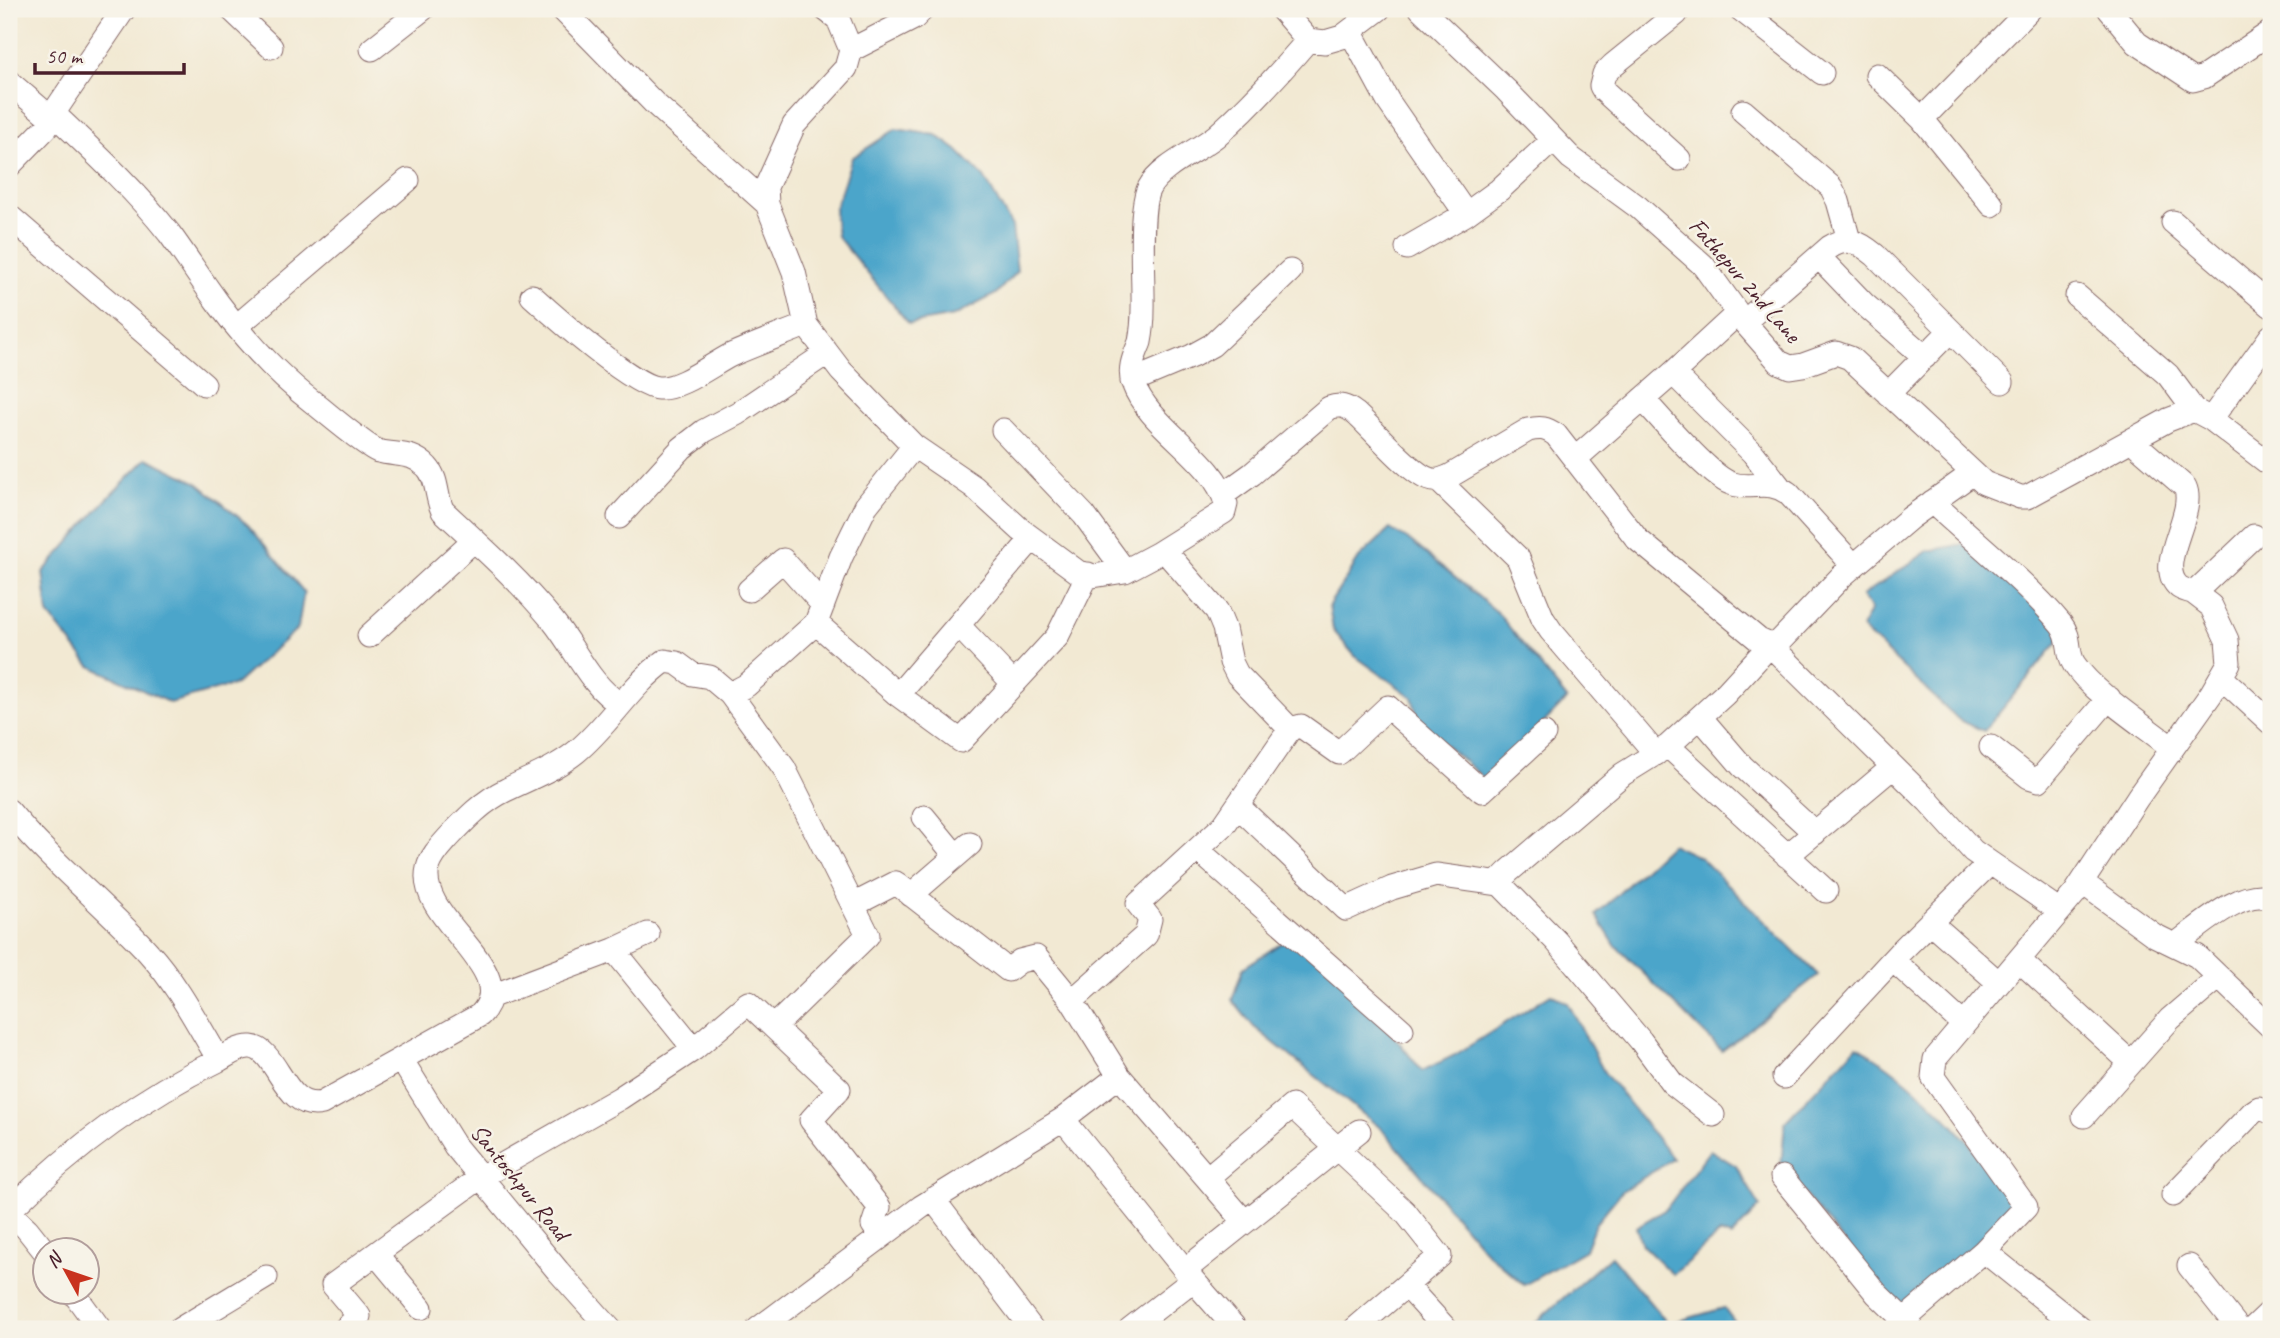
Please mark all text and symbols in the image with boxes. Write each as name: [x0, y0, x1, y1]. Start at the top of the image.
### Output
scale bar: [35, 32, 184, 76]
text: 50 m: [46, 43, 84, 69]
street label: Fathepur 2nd Lane: [1683, 211, 1809, 350]
street label: Santoshpur Road: [464, 1118, 578, 1249]
north arrow: [32, 1236, 102, 1306]
text: N: [41, 1246, 69, 1273]

